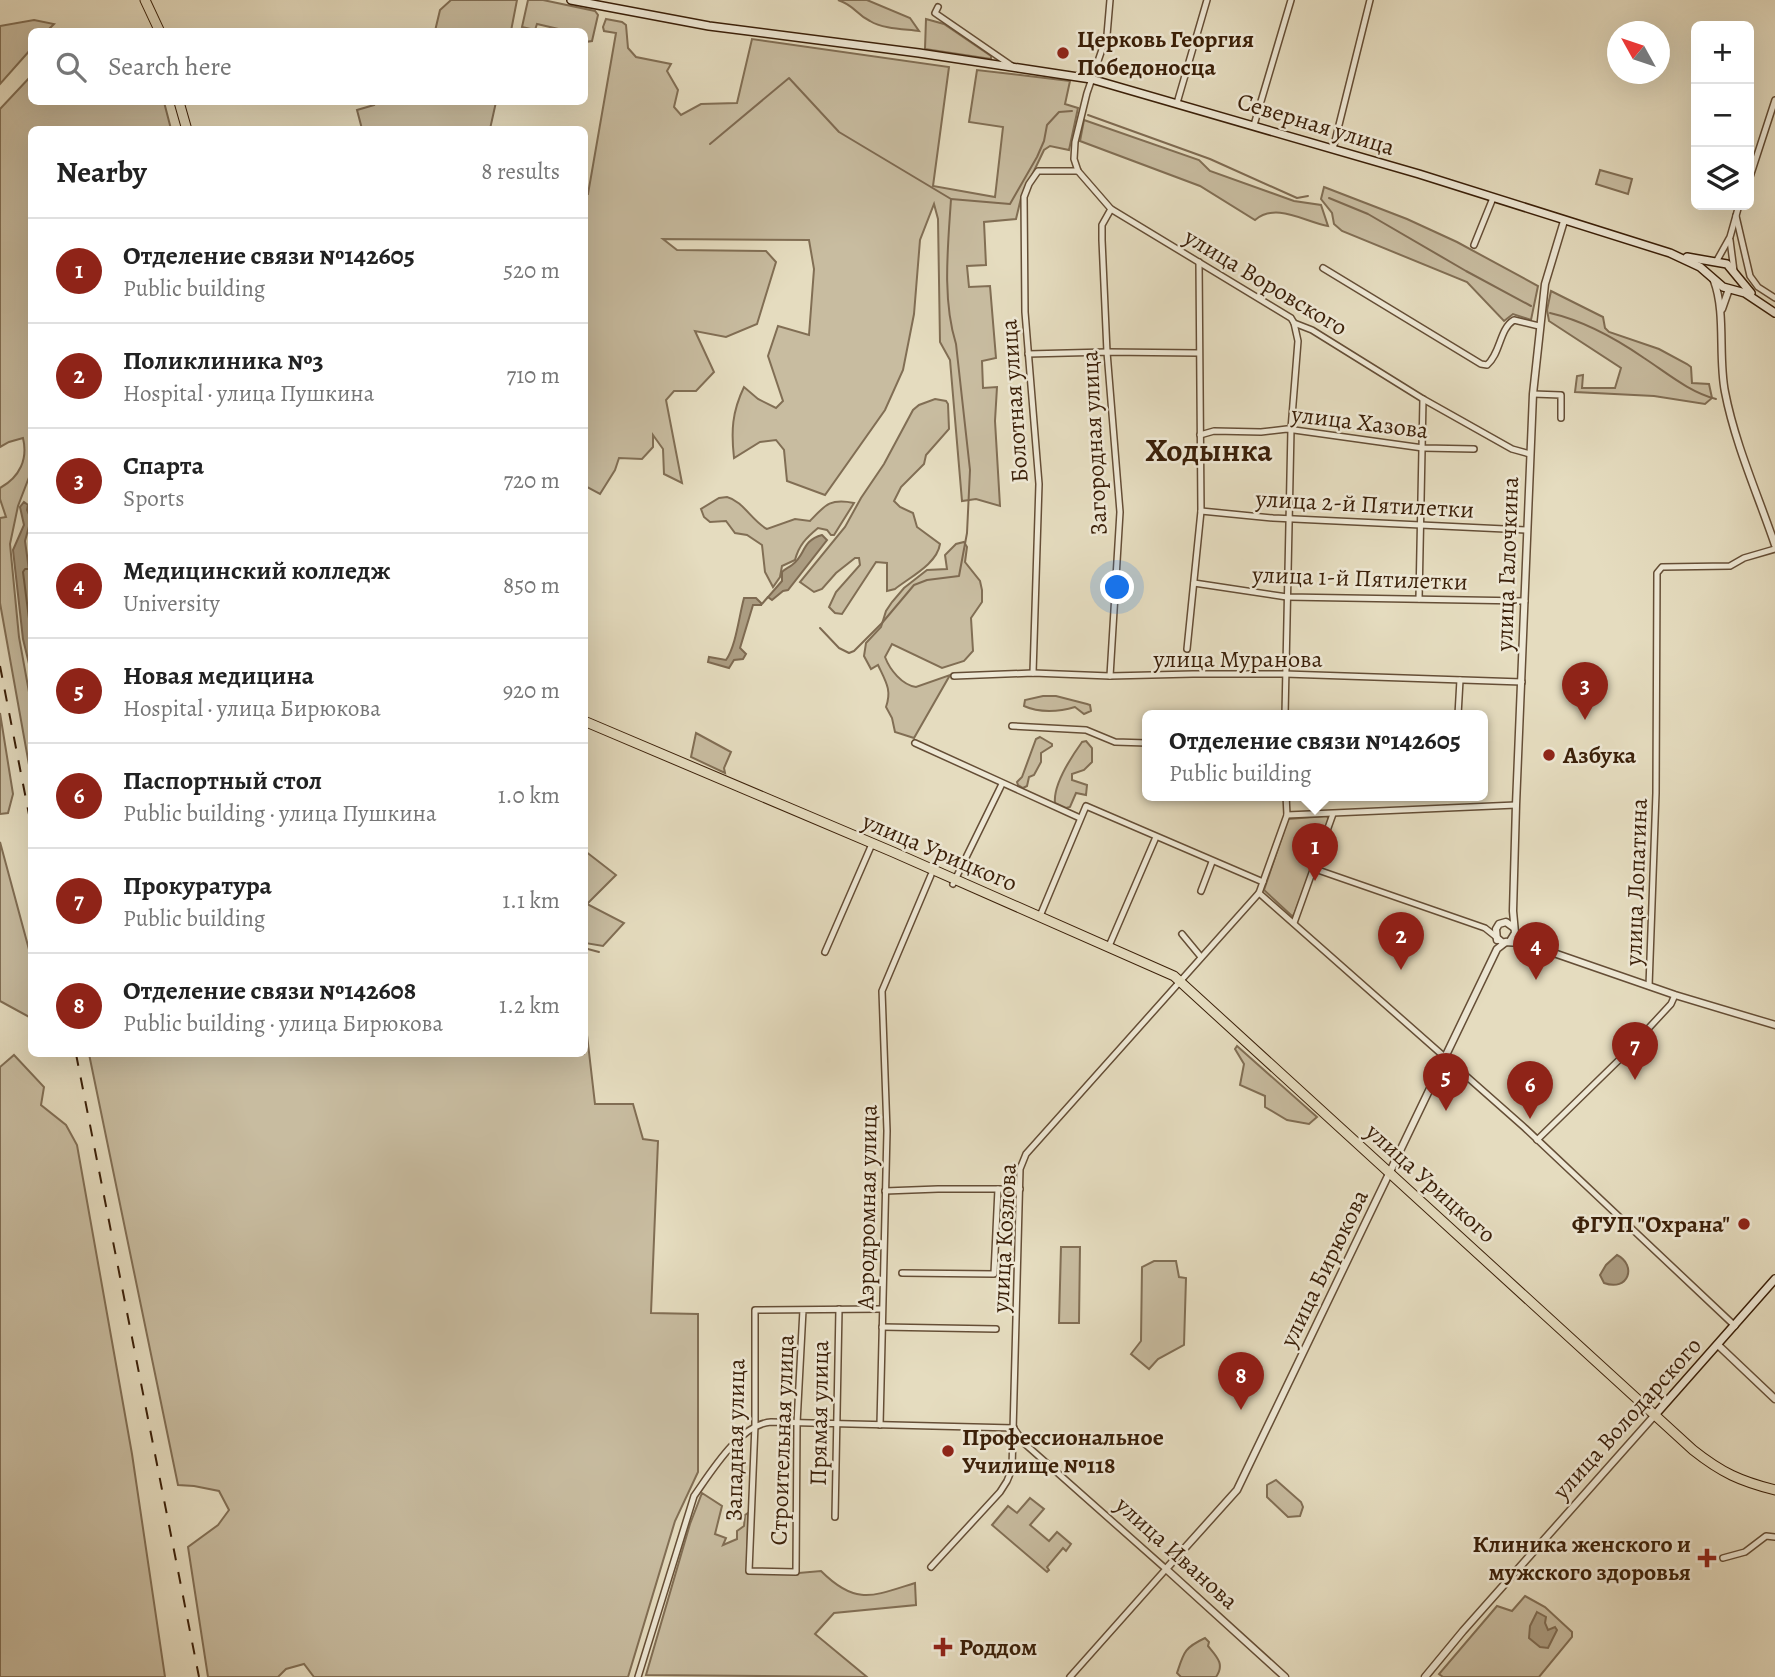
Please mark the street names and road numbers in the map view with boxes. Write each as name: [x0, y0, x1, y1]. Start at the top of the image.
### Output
street label: Северная улица: [1233, 85, 1399, 163]
street label: улица Воровского: [1178, 220, 1354, 343]
street label: Болотная улица: [992, 318, 1036, 484]
street label: Загородная улица: [1073, 350, 1115, 536]
street label: улица Хазова: [1289, 398, 1430, 446]
street label: улица Галочкина: [1488, 476, 1526, 653]
street label: улица 2-й Пятилетки: [1254, 482, 1475, 526]
street label: улица 1-й Пятилетки: [1251, 558, 1468, 598]
street label: улица Муранова: [1152, 643, 1323, 675]
street label: улица Лопатина: [1617, 798, 1655, 967]
street label: улица Урицкого: [857, 805, 1022, 899]
street label: Аэродромная улица: [849, 1104, 885, 1311]
street label: улица Урицкого: [1358, 1115, 1503, 1250]
street label: улица Козлова: [984, 1162, 1024, 1315]
street label: улица Бирюкова: [1272, 1184, 1376, 1353]
street label: улица Володарского: [1545, 1330, 1709, 1507]
street label: Строительная улица: [762, 1334, 802, 1546]
street label: Прямая улица: [802, 1340, 836, 1486]
street label: Западная улица: [718, 1358, 752, 1522]
street label: улица Иванова: [1108, 1489, 1245, 1617]

